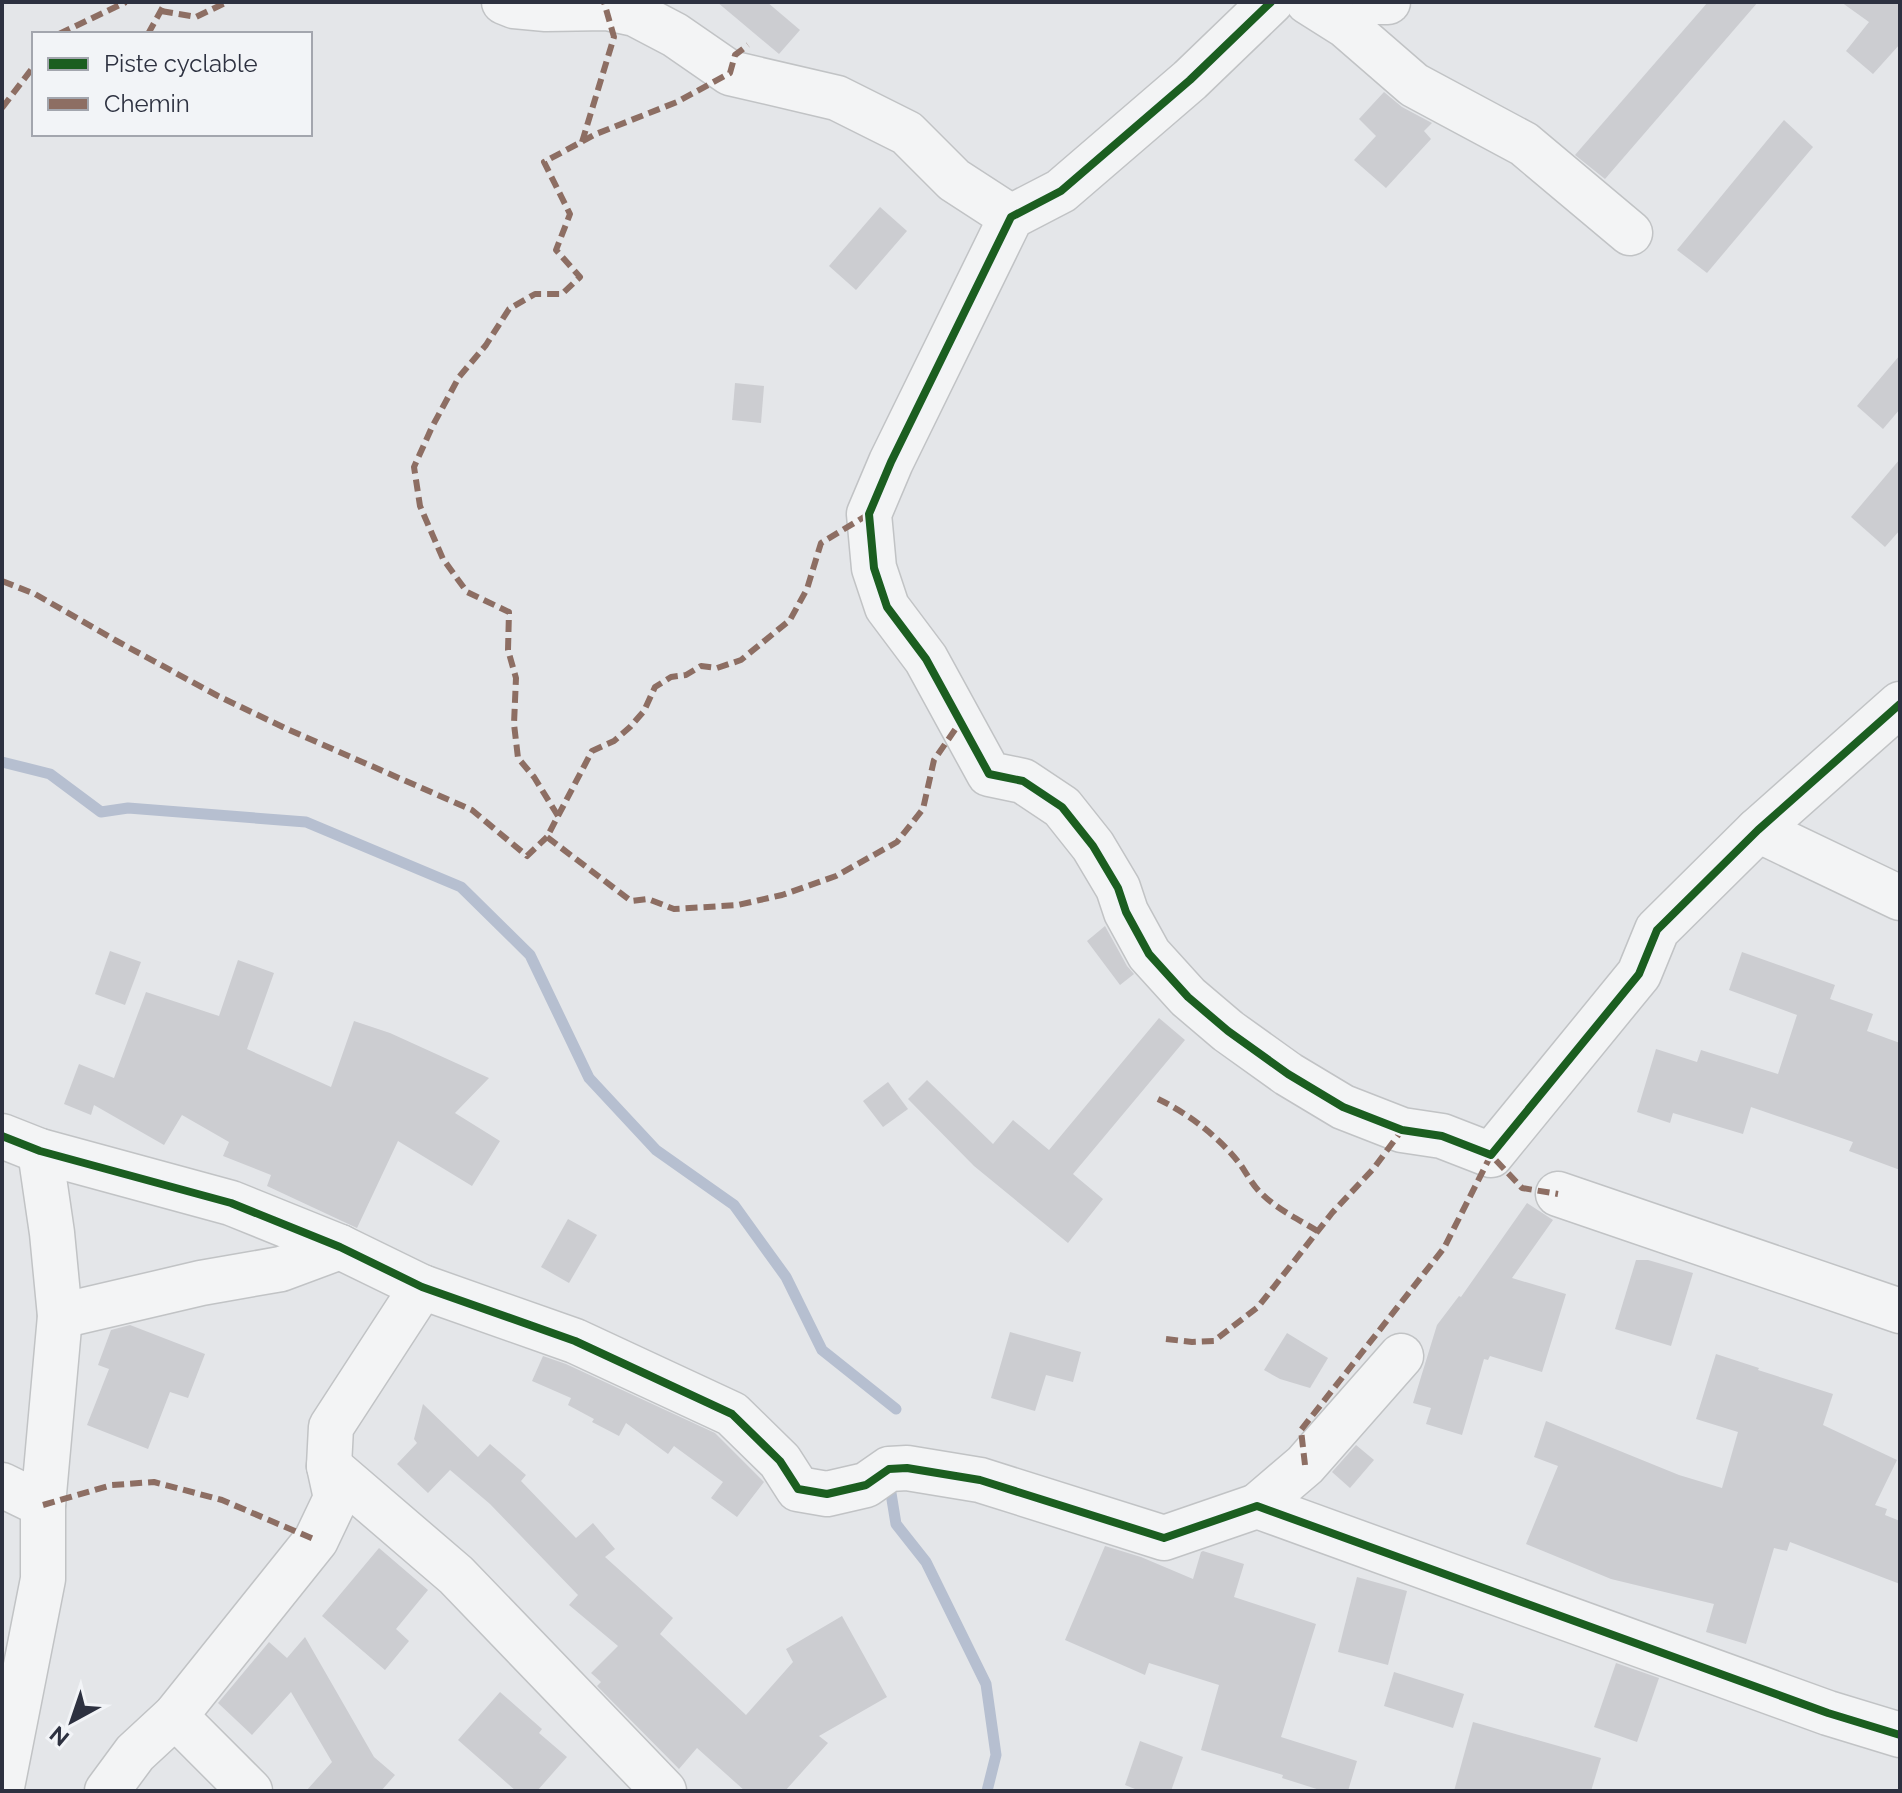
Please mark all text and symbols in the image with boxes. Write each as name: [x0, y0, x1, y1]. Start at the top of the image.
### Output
legend: [32, 32, 312, 136]
text: Piste cyclable: [104, 49, 258, 78]
text: Chemin: [104, 89, 190, 118]
north arrow: [32, 1681, 112, 1761]
text: N: [44, 1721, 74, 1752]

